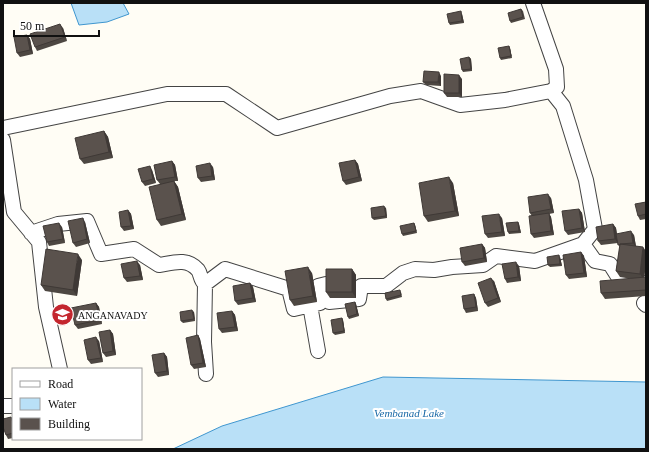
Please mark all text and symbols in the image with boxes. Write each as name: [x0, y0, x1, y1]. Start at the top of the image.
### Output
scale bar: [14, 12, 99, 38]
text: 50 m: [20, 19, 45, 33]
school or university icon: ANGANAVADY: [49, 302, 75, 328]
place label: ANGANAVADY: [78, 310, 148, 321]
legend: [12, 368, 142, 440]
text: Road: [48, 377, 73, 391]
text: Water: [48, 397, 76, 411]
water label: Vembanad Lake: [374, 407, 444, 419]
text: Building: [48, 417, 90, 431]

